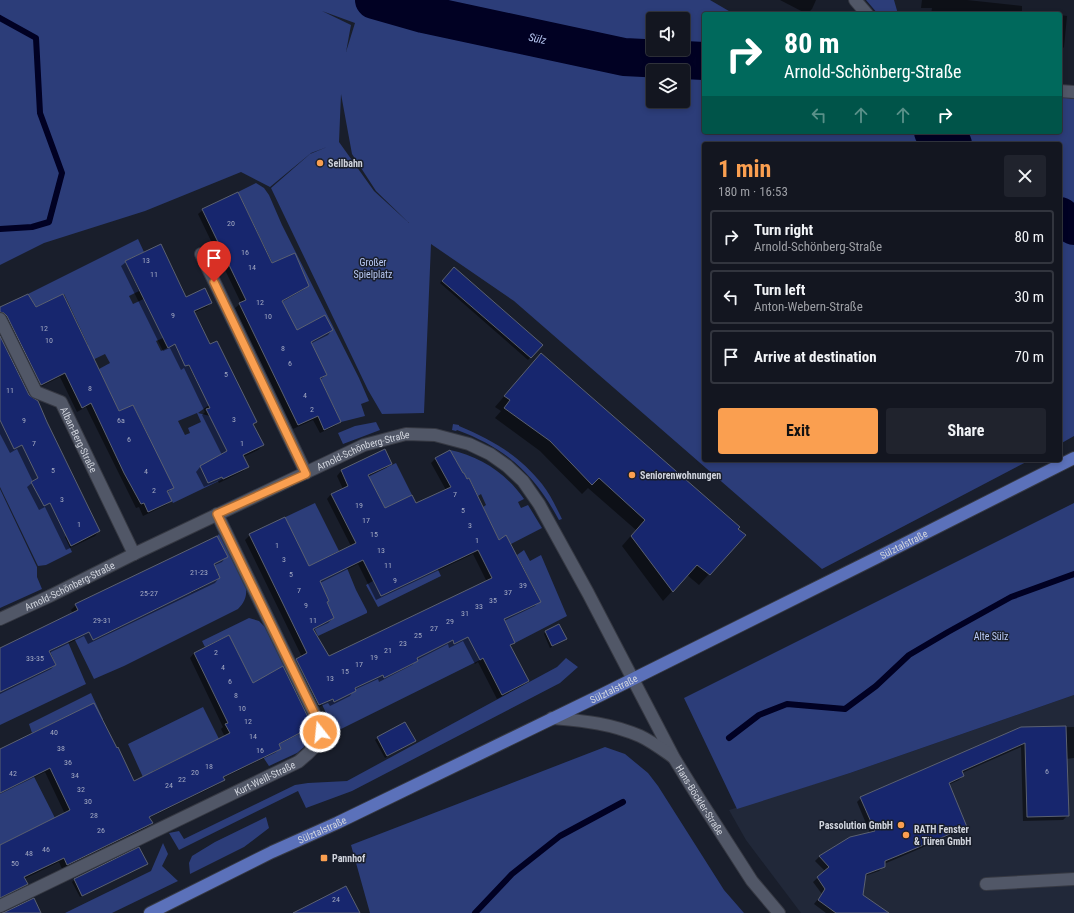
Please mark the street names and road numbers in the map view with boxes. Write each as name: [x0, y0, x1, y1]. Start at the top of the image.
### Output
street label: Alban-Berg-Straße: [59, 405, 100, 474]
street label: Arnold-Schönberg-Straße: [315, 428, 410, 472]
street label: Sülztalstraße: [878, 527, 929, 561]
street label: Arnold-Schönberg-Straße: [23, 559, 117, 612]
street label: Sülztalstraße: [588, 672, 640, 705]
street label: Kurt-Weill-Straße: [233, 759, 297, 797]
street label: Hans-Böckler-Straße: [674, 763, 727, 837]
street label: Sülztalstraße: [296, 814, 348, 845]

